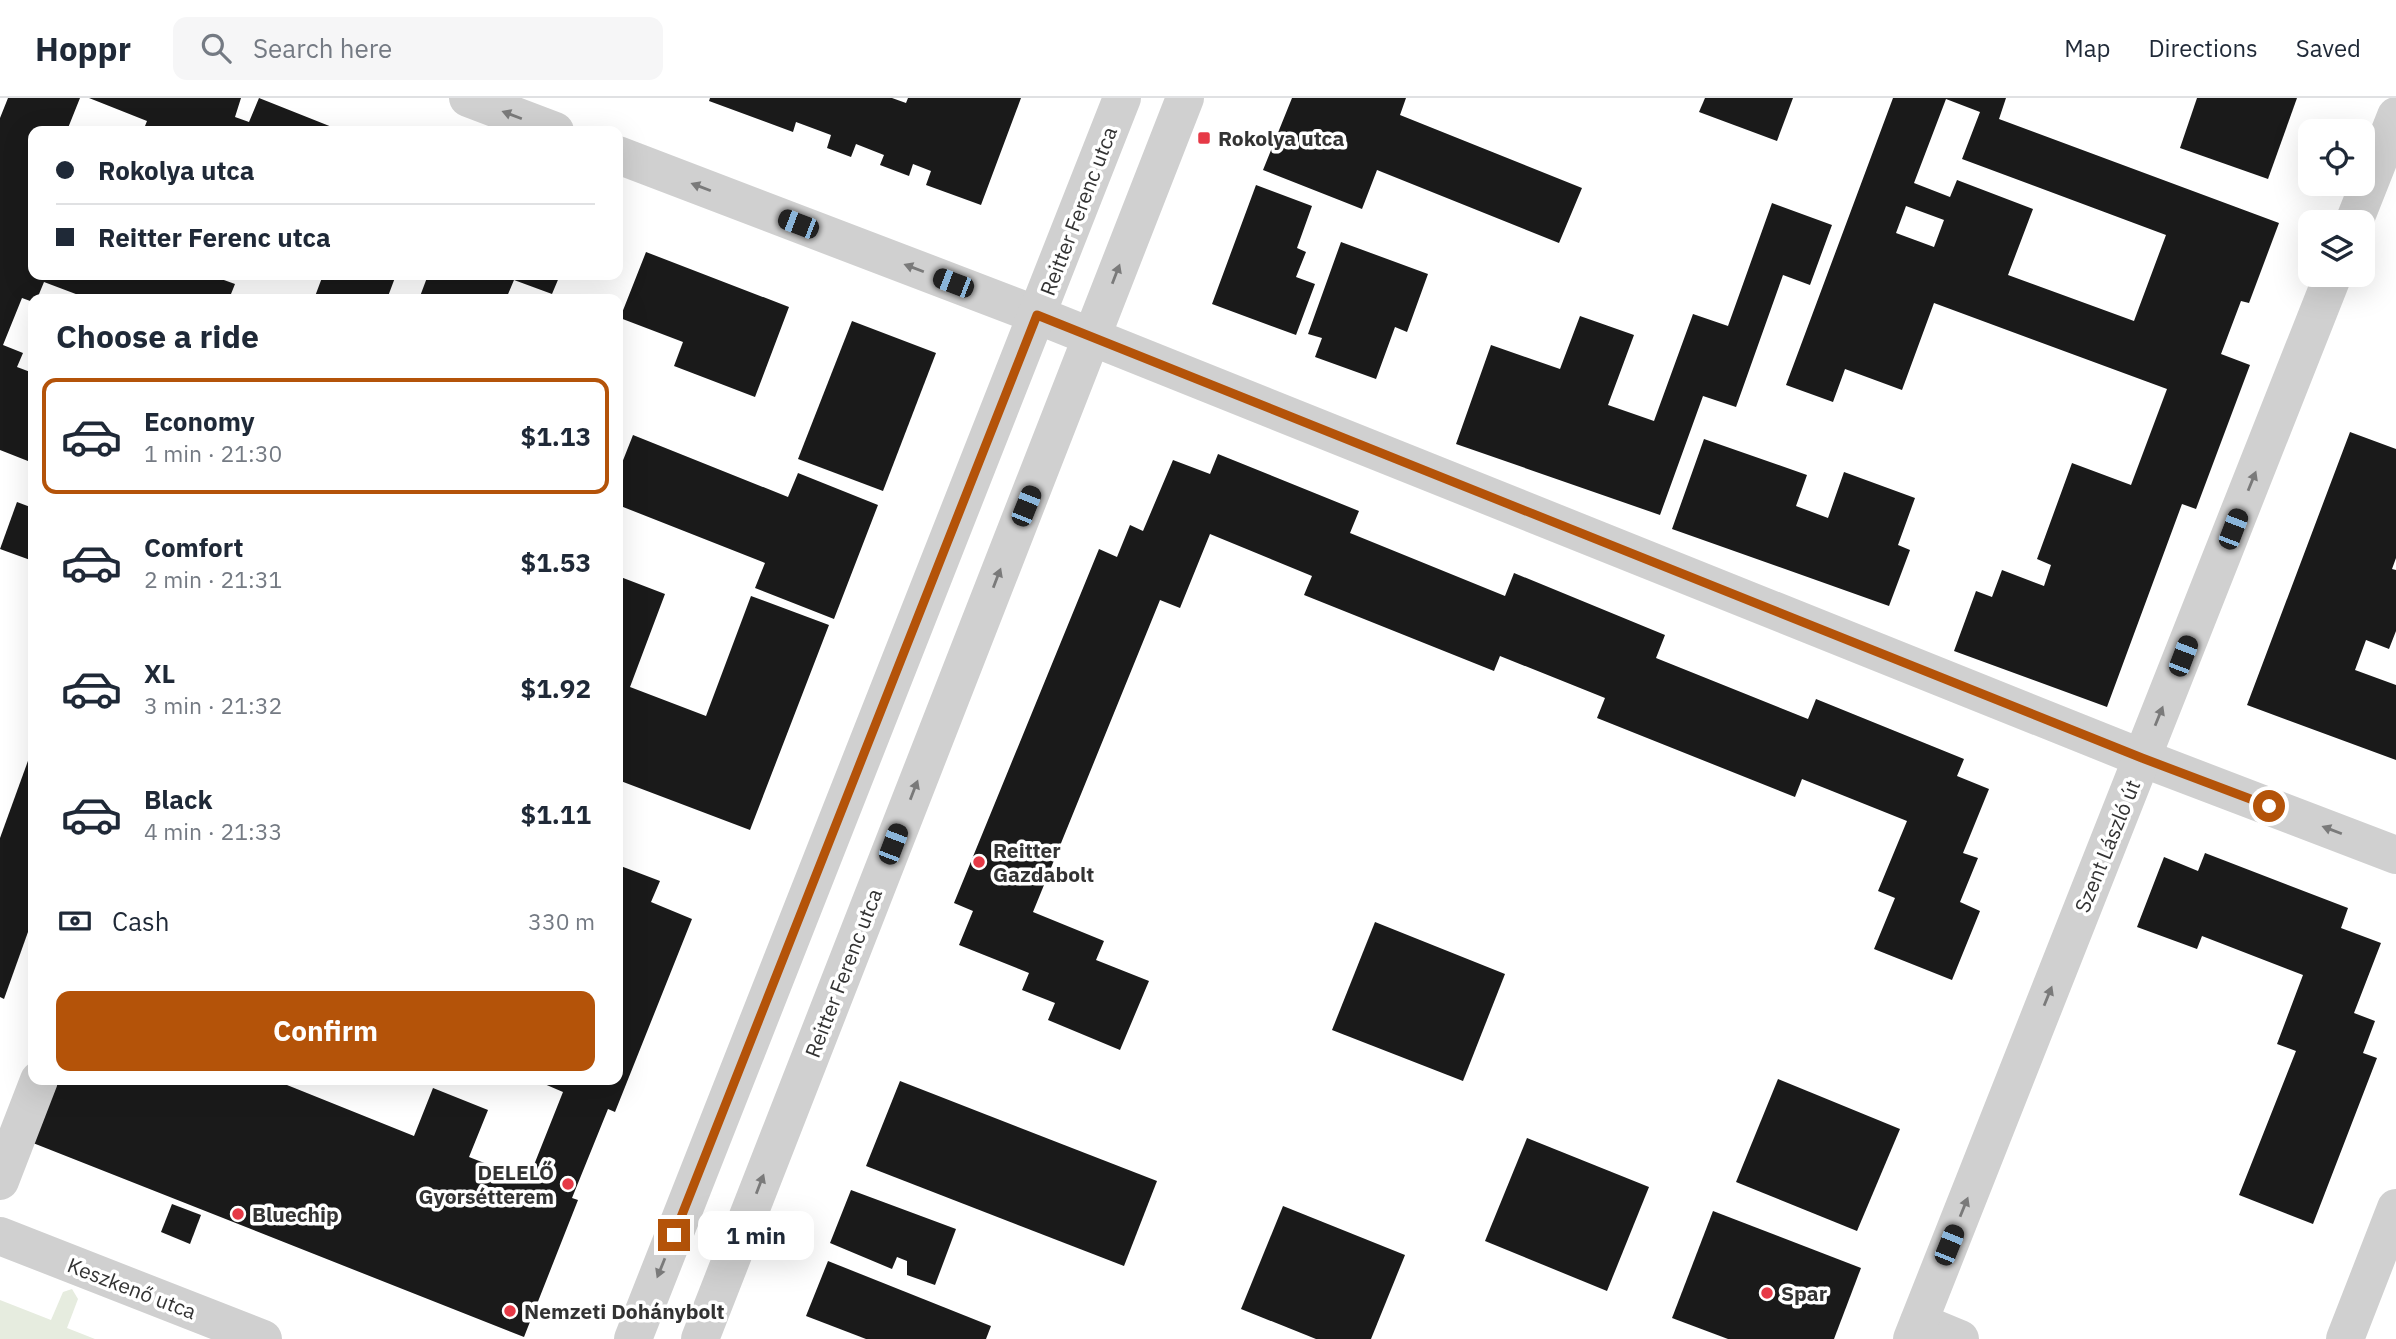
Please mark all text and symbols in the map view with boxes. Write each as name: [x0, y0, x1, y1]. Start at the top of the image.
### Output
search box: [173, 17, 663, 80]
text: Hoppr: [35, 27, 131, 70]
icon: search: [197, 29, 235, 67]
text: Search here: [253, 31, 392, 65]
text: Map: [2064, 32, 2110, 64]
text: Directions: [2148, 32, 2258, 64]
text: Saved: [2296, 32, 2361, 64]
one-way arrow: [501, 109, 522, 120]
map controls: [2298, 119, 2375, 287]
button: locate: [2298, 119, 2375, 196]
street label: Reitter Ferenc utca: [1033, 122, 1123, 300]
place label: Rokolya utca: [1218, 124, 1344, 152]
marker: Rokolya utca: [1196, 130, 1212, 146]
text: Rokolya utca: [98, 153, 255, 187]
one-way arrow: [691, 181, 712, 192]
car: [775, 207, 822, 241]
button: layers: [2298, 210, 2375, 287]
text: Reitter Ferenc utca: [98, 220, 331, 254]
one-way arrow: [903, 262, 924, 273]
one-way arrow: [1111, 263, 1122, 284]
car: [930, 266, 977, 300]
text: Choose a ride: [56, 315, 259, 357]
text: Economy: [144, 404, 255, 438]
icon: car: [60, 405, 123, 468]
text: $1.13: [521, 419, 591, 453]
text: 1 min · 21:30: [144, 438, 282, 468]
one-way arrow: [2246, 471, 2257, 492]
car: [1009, 483, 1044, 529]
car: [2216, 506, 2251, 552]
text: Comfort: [144, 530, 243, 564]
icon: car: [60, 531, 123, 594]
text: $1.53: [521, 545, 591, 579]
text: 2 min · 21:31: [144, 564, 282, 594]
one-way arrow: [992, 567, 1003, 588]
car: [2166, 633, 2201, 679]
text: XL: [144, 656, 175, 690]
icon: car: [60, 657, 123, 720]
text: $1.92: [521, 671, 591, 705]
text: 3 min · 21:32: [144, 690, 282, 720]
one-way arrow: [2153, 705, 2164, 726]
street label: Szent László út: [2068, 776, 2146, 916]
one-way arrow: [909, 779, 920, 800]
text: Black: [144, 782, 212, 816]
icon: car: [60, 783, 123, 846]
route start: [2253, 790, 2285, 822]
text: $1.11: [521, 797, 591, 831]
text: 4 min · 21:33: [144, 816, 282, 846]
car: [876, 821, 911, 867]
one-way arrow: [2322, 825, 2343, 836]
place label: Reitter Gazdabolt: [993, 836, 1094, 888]
marker: Reitter Gazdabolt: [971, 854, 987, 870]
street label: Reitter Ferenc utca: [798, 884, 888, 1062]
icon: cash: [56, 902, 94, 940]
text: Cash: [112, 904, 169, 938]
text: 330 m: [528, 906, 595, 936]
one-way arrow: [2043, 985, 2054, 1006]
button: Confirm: [56, 991, 595, 1071]
place label: DELELŐ Gyorsétterem: [418, 1158, 554, 1210]
one-way arrow: [755, 1174, 766, 1195]
marker: DELELŐ Gyorsétterem: [560, 1176, 576, 1192]
one-way arrow: [1959, 1197, 1970, 1218]
place label: Bluechip: [252, 1200, 339, 1228]
marker: Bluechip: [230, 1206, 246, 1222]
callout: 1 min: [698, 1210, 814, 1260]
route end: [658, 1219, 690, 1251]
text: 1 min: [726, 1220, 786, 1250]
car: [1932, 1222, 1967, 1268]
street label: Keszkenő utca: [64, 1251, 200, 1325]
one-way arrow: [655, 1257, 666, 1278]
place label: Spar: [1781, 1279, 1828, 1307]
marker: Spar: [1759, 1285, 1775, 1301]
place label: Nemzeti Dohánybolt: [524, 1297, 725, 1325]
marker: Nemzeti Dohánybolt: [502, 1303, 518, 1319]

